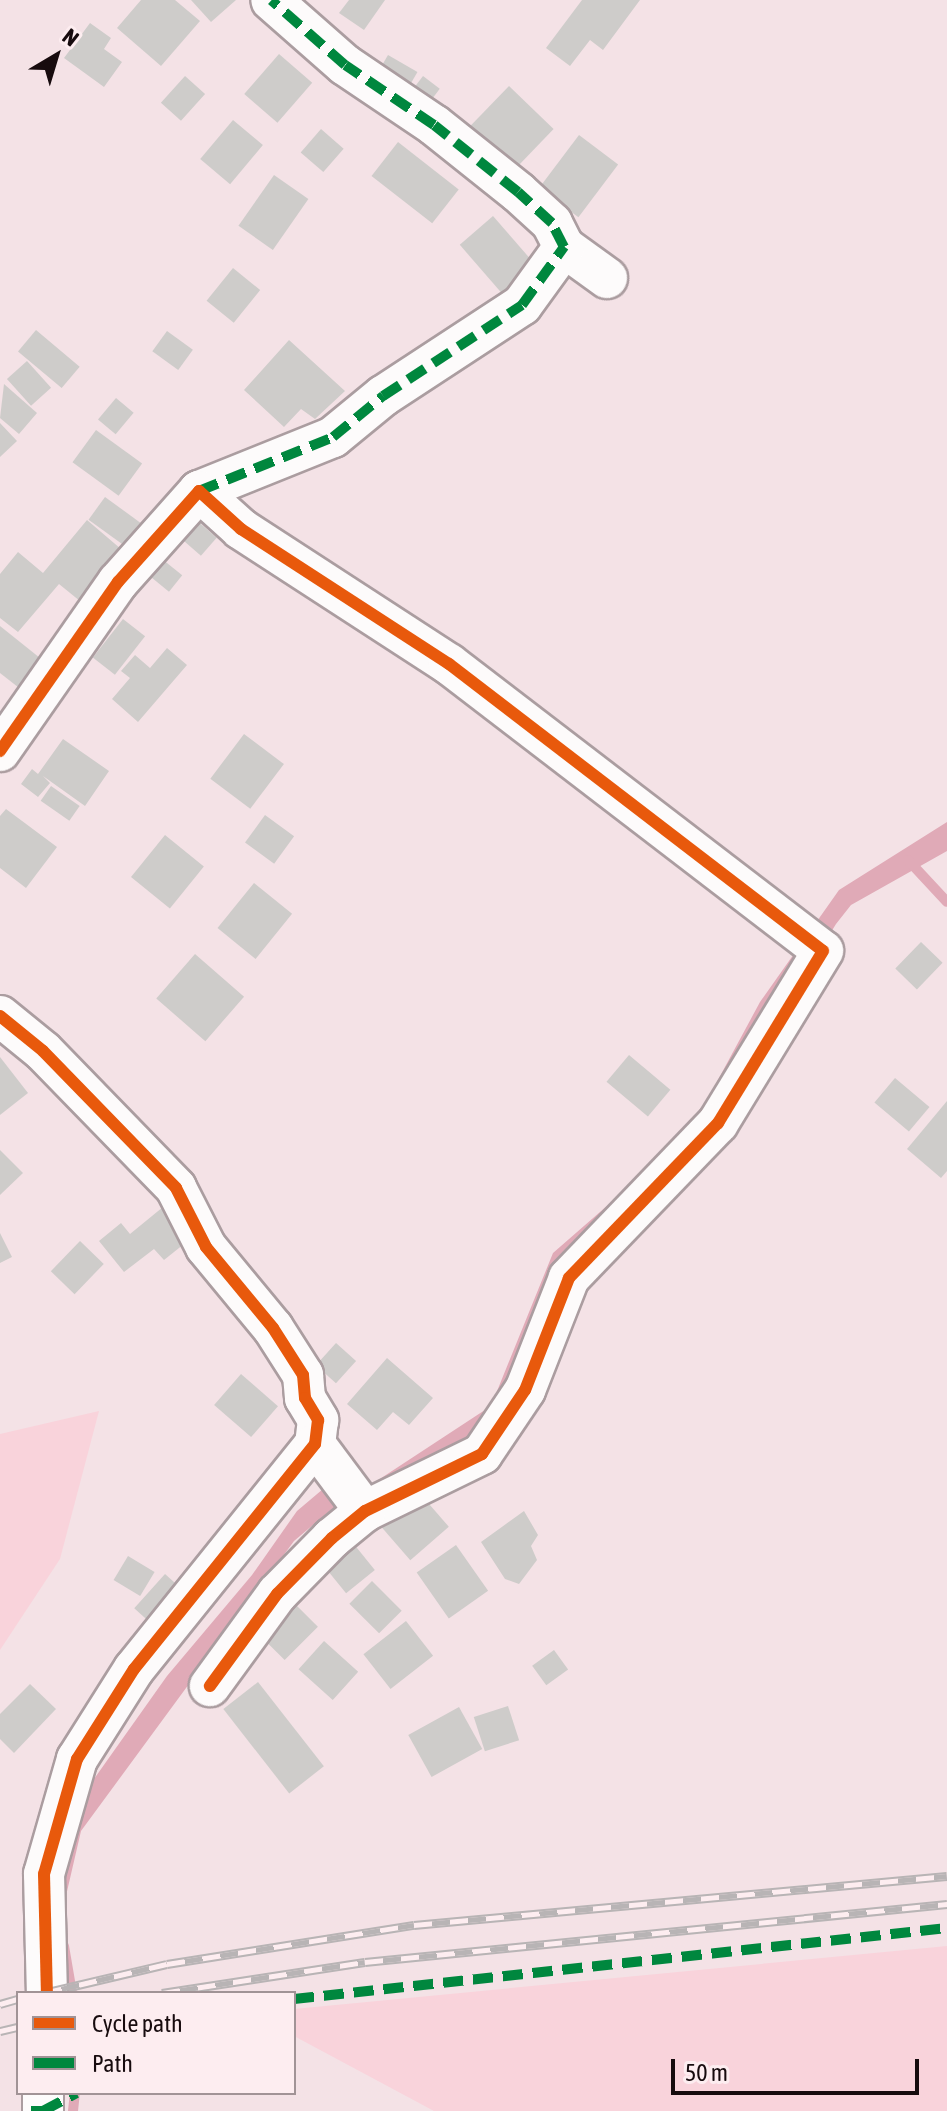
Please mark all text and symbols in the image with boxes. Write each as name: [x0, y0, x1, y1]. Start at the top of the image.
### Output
north arrow: [16, 16, 96, 96]
text: N: [58, 23, 84, 51]
legend: [16, 1991, 296, 2095]
text: Cycle path: [92, 2010, 183, 2037]
scale bar: [675, 2043, 923, 2093]
text: Path: [92, 2050, 133, 2077]
text: 50 m: [685, 2059, 728, 2086]

